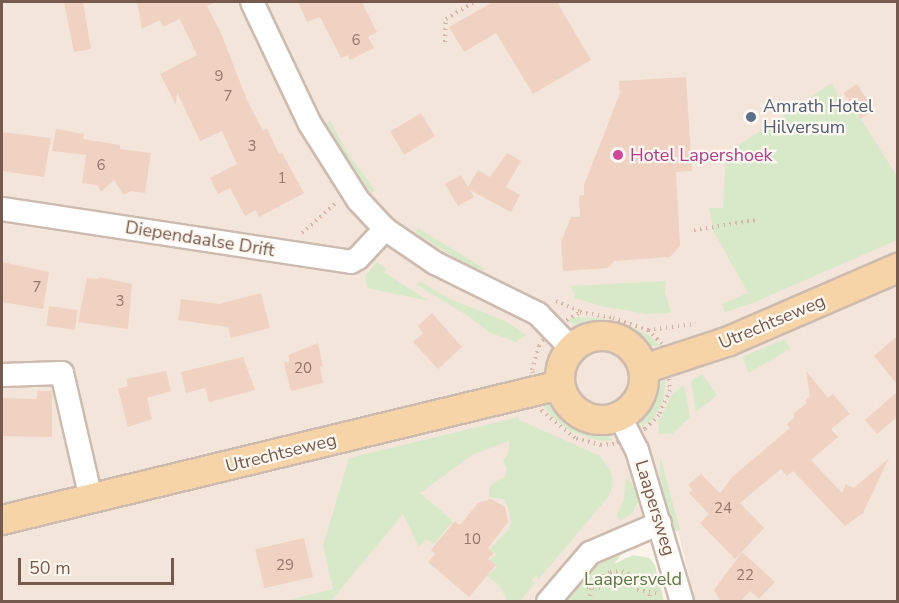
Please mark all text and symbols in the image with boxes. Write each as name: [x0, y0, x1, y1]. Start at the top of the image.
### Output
house number: 6: [352, 32, 360, 50]
house number: 9: [215, 68, 223, 86]
house number: 7: [224, 88, 232, 106]
place label: Amrath Hotel Hilversum: [763, 96, 873, 138]
marker: Amrath Hotel Hilversum: [744, 110, 758, 124]
house number: 3: [248, 138, 256, 156]
place label: Hotel Lapershoek: [630, 144, 773, 166]
marker: Hotel Lapershoek: [611, 148, 625, 162]
house number: 6: [97, 157, 105, 175]
house number: 1: [278, 170, 286, 188]
street label: Diependaalse Drift: [124, 217, 276, 261]
house number: 7: [33, 279, 41, 297]
street label: Utrechtseweg: [716, 290, 828, 354]
house number: 3: [116, 293, 124, 311]
house number: 20: [294, 360, 312, 378]
street label: Utrechtseweg: [223, 429, 339, 477]
street label: Laapersweg: [630, 458, 680, 558]
house number: 24: [714, 500, 732, 518]
house number: 10: [463, 531, 481, 549]
scale bar: [21, 546, 177, 584]
text: 50 m: [29, 556, 71, 580]
house number: 29: [276, 557, 294, 575]
house number: 22: [736, 567, 754, 585]
park label: Laapersveld: [584, 568, 682, 590]

